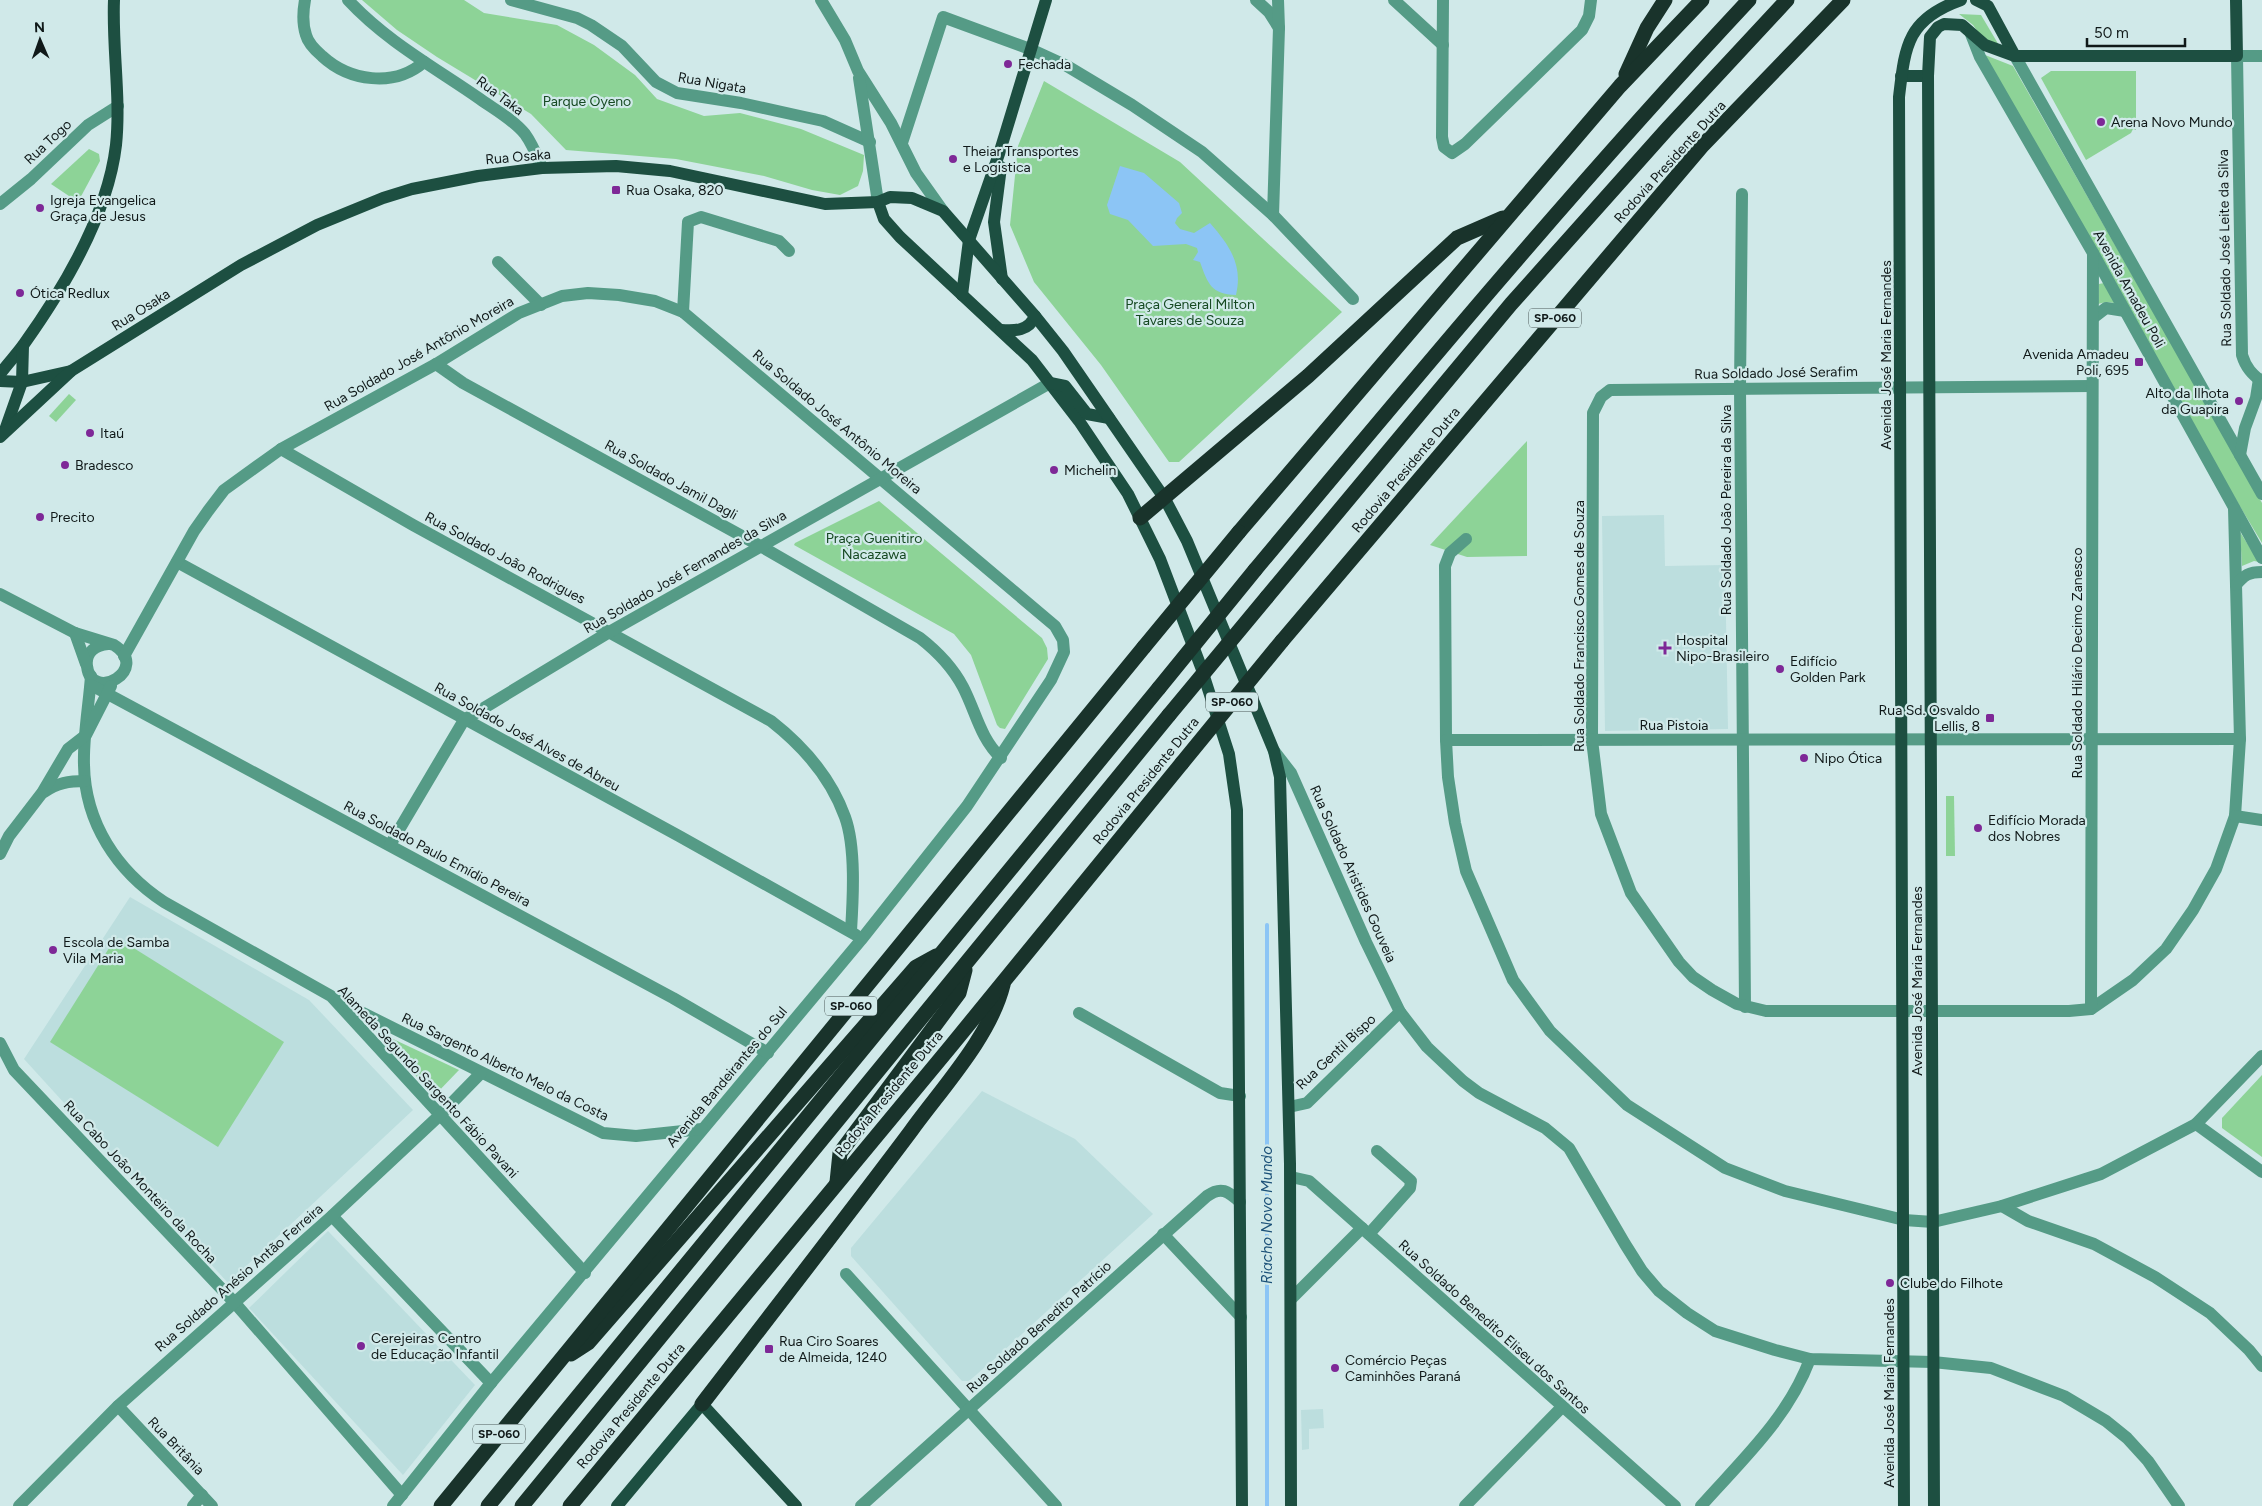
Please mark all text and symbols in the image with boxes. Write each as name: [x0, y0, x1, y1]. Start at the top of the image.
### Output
north arrow: [15, 15, 65, 65]
scale bar: [2087, 15, 2184, 47]
text: N: [34, 19, 45, 36]
text: 50 m: [2094, 24, 2129, 42]
place label: Fechada: [1018, 56, 1071, 73]
marker: Fechada: [1002, 58, 1014, 70]
street label: Rua Nigata: [677, 69, 747, 97]
street label: Rua Taka: [473, 73, 527, 119]
park label: Parque Oyeno: [543, 93, 631, 110]
street label: Rodovia Presidente Dutra: [1610, 97, 1730, 227]
place label: Arena Novo Mundo: [2111, 114, 2233, 131]
street label: Rua Togo: [21, 116, 75, 168]
marker: Arena Novo Mundo: [2095, 116, 2107, 128]
place label: Theiar Transportes e Logistica: [963, 143, 1079, 176]
street label: Rua Osaka: [485, 146, 551, 168]
street label: Rua Soldado José Leite da Silva: [2215, 149, 2235, 347]
marker: Theiar Transportes e Logistica: [947, 153, 959, 165]
place label: Rua Osaka, 820: [626, 182, 724, 199]
marker: Rua Osaka, 820: [610, 184, 622, 196]
place label: Igreja Evangelica Graça de Jesus: [50, 192, 156, 225]
marker: Igreja Evangelica Graça de Jesus: [34, 202, 46, 214]
street label: Avenida Amadeu Poli: [2090, 227, 2168, 351]
street label: Avenida José Maria Fernandes: [1878, 260, 1895, 450]
place label: Ótica Redlux: [30, 285, 110, 302]
street label: Rua Osaka: [109, 285, 173, 335]
marker: Ótica Redlux: [14, 287, 26, 299]
street label: Rua Soldado José Antônio Moreira: [321, 293, 517, 415]
park label: Praça General Milton Tavares de Souza: [1125, 296, 1255, 329]
road number: SP-060: [1529, 308, 1581, 328]
street label: Rua Soldado José Antônio Moreira: [749, 346, 925, 498]
place label: Avenida Amadeu Poli, 695: [2023, 346, 2129, 379]
marker: Avenida Amadeu Poli, 695: [2133, 356, 2145, 368]
street label: Rua Soldado José Serafim: [1694, 363, 1858, 383]
place label: Alto da Ilhota da Guapira: [2146, 385, 2229, 418]
marker: Alto da Ilhota da Guapira: [2233, 395, 2245, 407]
street label: Rodovia Presidente Dutra: [1348, 404, 1464, 536]
street label: Rua Soldado João Pereira da Silva: [1718, 405, 1735, 615]
place label: Itaú: [100, 425, 124, 442]
marker: Itaú: [84, 427, 96, 439]
street label: Rua Soldado Jamil Dagli: [602, 436, 740, 524]
place label: Bradesco: [75, 457, 134, 474]
marker: Bradesco: [59, 459, 71, 471]
place label: Michelin: [1064, 462, 1116, 479]
marker: Michelin: [1048, 464, 1060, 476]
street label: Rua Soldado Francisco Gomes de Souza: [1571, 500, 1588, 752]
street label: Rua Soldado José Fernandes da Silva: [580, 507, 790, 637]
street label: Rua Soldado João Rodrigues: [422, 508, 588, 608]
place label: Precito: [50, 509, 95, 526]
marker: Precito: [34, 511, 46, 523]
park label: Praça Guenitiro Nacazawa: [826, 530, 922, 563]
street label: Rua Soldado Hilário Decimo Zanesco: [2069, 548, 2086, 779]
place label: Hospital Nipo-Brasileiro: [1676, 632, 1769, 665]
marker: Hospital Nipo-Brasileiro: [1658, 641, 1672, 655]
place label: Edifício Golden Park: [1790, 653, 1866, 686]
marker: Edifício Golden Park: [1774, 663, 1786, 675]
street label: Rua Soldado José Alves de Abreu: [431, 679, 623, 795]
road number: SP-060: [1206, 692, 1258, 712]
place label: Rua Sd. Osvaldo Lellis, 8: [1879, 702, 1980, 735]
marker: Rua Sd. Osvaldo Lellis, 8: [1984, 712, 1996, 724]
street label: Rodovia Presidente Dutra: [1089, 714, 1203, 848]
street label: Rua Pistoia: [1640, 717, 1708, 734]
place label: Nipo Ótica: [1814, 750, 1882, 767]
marker: Nipo Ótica: [1798, 752, 1810, 764]
street label: Rua Soldado Aristides Gouveia: [1306, 783, 1400, 965]
street label: Rua Soldado Paulo Emídio Pereira: [341, 797, 533, 911]
place label: Edifício Morada dos Nobres: [1988, 812, 2086, 845]
marker: Edifício Morada dos Nobres: [1972, 822, 1984, 834]
street label: Avenida José Maria Fernandes: [1909, 886, 1926, 1076]
place label: Escola de Samba Vila Maria: [63, 934, 169, 967]
marker: Escola de Samba Vila Maria: [47, 944, 59, 956]
street label: Alameda Segundo Sargento Fábio Pavani: [334, 982, 522, 1182]
road number: SP-060: [825, 996, 877, 1016]
street label: Avenida Bandeirantes do Sul: [663, 1003, 791, 1151]
street label: Rua Sargento Alberto Melo da Costa: [399, 1009, 611, 1125]
street label: Rua Gentil Bispo: [1293, 1011, 1379, 1093]
street label: Rodovia Presidente Dutra: [831, 1028, 947, 1160]
street label: Rua Cabo João Monteiro da Rocha: [60, 1097, 220, 1267]
water label: Riacho Novo Mundo: [1258, 1146, 1276, 1284]
street label: Rua Soldado Anésio Antão Ferreira: [152, 1200, 326, 1356]
street label: Rua Soldado Benedito Eliseu dos Santos: [1395, 1236, 1593, 1418]
street label: Rua Soldado Benedito Patrício: [963, 1257, 1115, 1397]
place label: Clube do Filhote: [1900, 1275, 2003, 1292]
marker: Clube do Filhote: [1884, 1277, 1896, 1289]
street label: Avenida José Maria Fernandes: [1881, 1298, 1898, 1488]
place label: Cerejeiras Centro de Educação Infantil: [371, 1330, 499, 1363]
place label: Rua Ciro Soares de Almeida, 1240: [779, 1333, 887, 1366]
marker: Cerejeiras Centro de Educação Infantil: [355, 1340, 367, 1352]
street label: Rodovia Presidente Dutra: [573, 1340, 689, 1472]
marker: Rua Ciro Soares de Almeida, 1240: [763, 1343, 775, 1355]
place label: Comércio Peças Caminhões Paraná: [1345, 1352, 1461, 1385]
marker: Comércio Peças Caminhões Paraná: [1329, 1362, 1341, 1374]
street label: Rua Britânia: [144, 1413, 208, 1479]
road number: SP-060: [473, 1425, 525, 1444]

